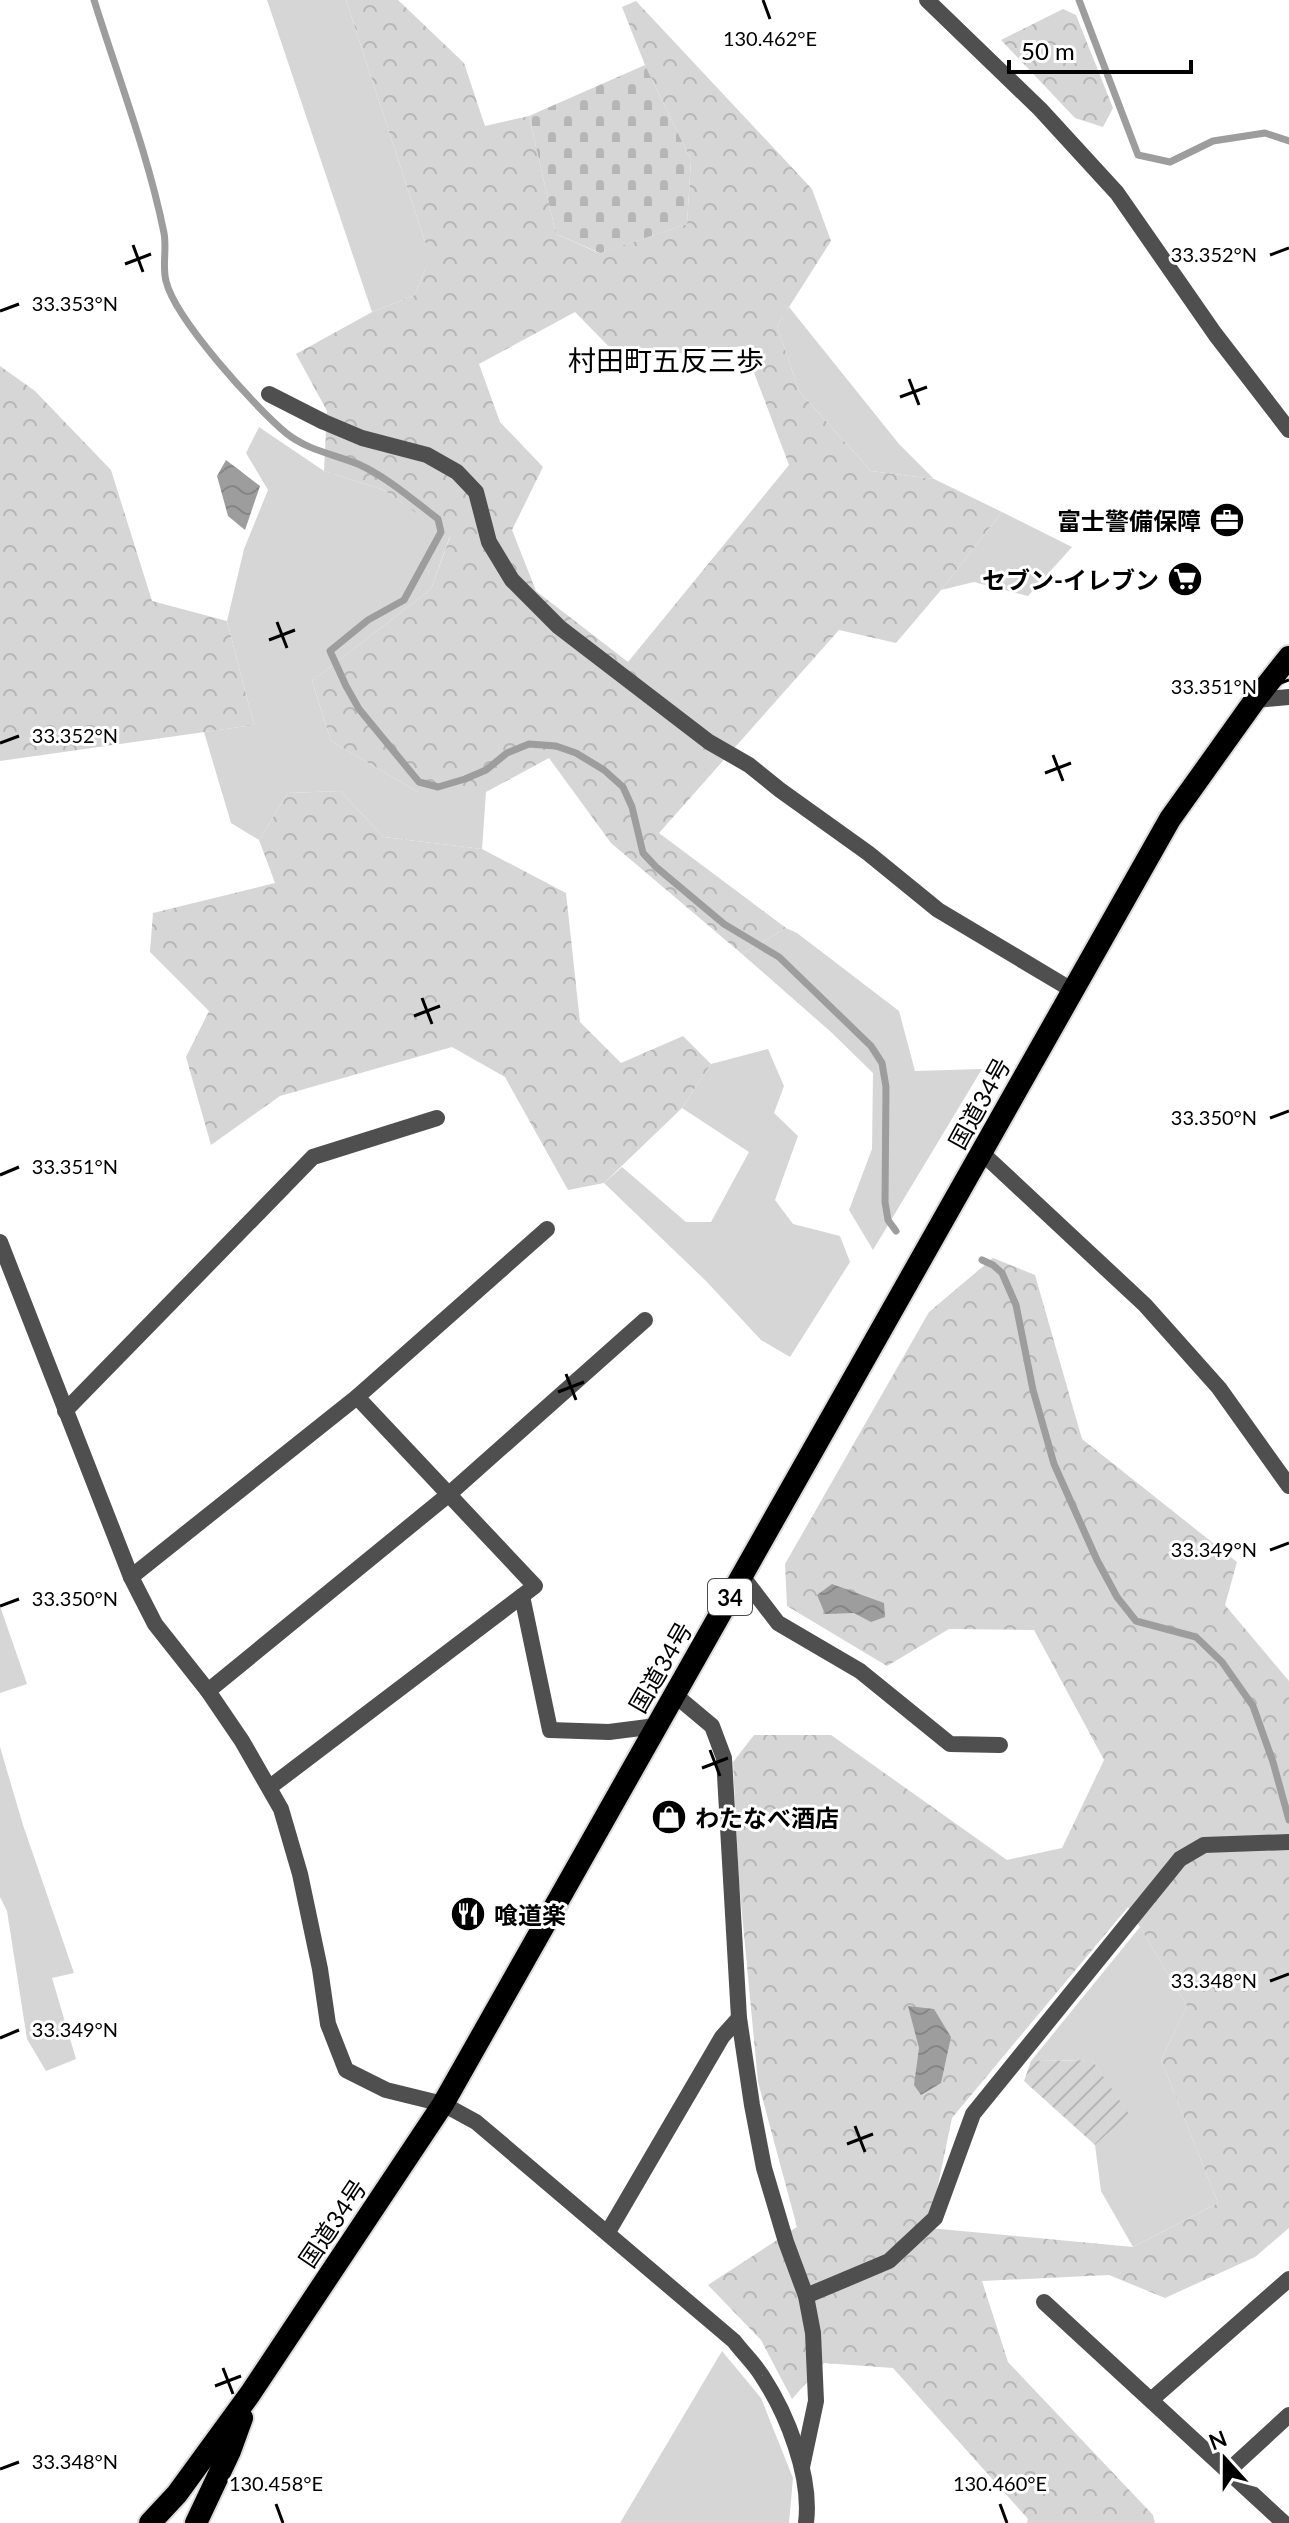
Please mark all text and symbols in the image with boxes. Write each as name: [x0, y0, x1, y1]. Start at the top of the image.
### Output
scale bar: [1009, 24, 1191, 74]
text: 130.462°E: [723, 26, 817, 50]
text: 50 m: [1021, 36, 1075, 65]
text: 33.352°N: [1171, 242, 1257, 266]
text: 33.353°N: [32, 291, 118, 315]
district label: 村田町五反三歩: [568, 343, 764, 377]
office icon: 富士警備保障: [1208, 501, 1246, 539]
place label: 富士警備保障: [1057, 506, 1201, 535]
supermarket icon: セブン-イレブン: [1166, 560, 1204, 598]
place label: セブン-イレブン: [982, 565, 1159, 594]
text: 33.351°N: [1171, 674, 1257, 698]
text: 33.352°N: [32, 723, 118, 747]
street label: 国道34号: [942, 1052, 1016, 1154]
text: 33.350°N: [1171, 1105, 1257, 1129]
text: 33.351°N: [32, 1154, 118, 1178]
text: 33.349°N: [1171, 1537, 1257, 1561]
road number: 34: [708, 1579, 752, 1615]
text: 33.350°N: [32, 1586, 118, 1610]
street label: 国道34号: [622, 1617, 698, 1717]
shop icon: わたなべ酒店: [650, 1798, 688, 1836]
place label: わたなべ酒店: [695, 1803, 839, 1832]
restaurant icon: 喰道楽: [449, 1895, 487, 1933]
place label: 喰道楽: [494, 1900, 566, 1929]
text: 33.348°N: [1171, 1968, 1257, 1992]
text: 33.349°N: [32, 2017, 118, 2041]
street label: 国道34号: [292, 2174, 372, 2272]
north arrow: [1185, 2419, 1265, 2499]
text: N: [1205, 2424, 1230, 2456]
text: 33.348°N: [32, 2449, 118, 2473]
text: 130.458°E: [229, 2471, 323, 2495]
text: 130.460°E: [953, 2471, 1047, 2495]

